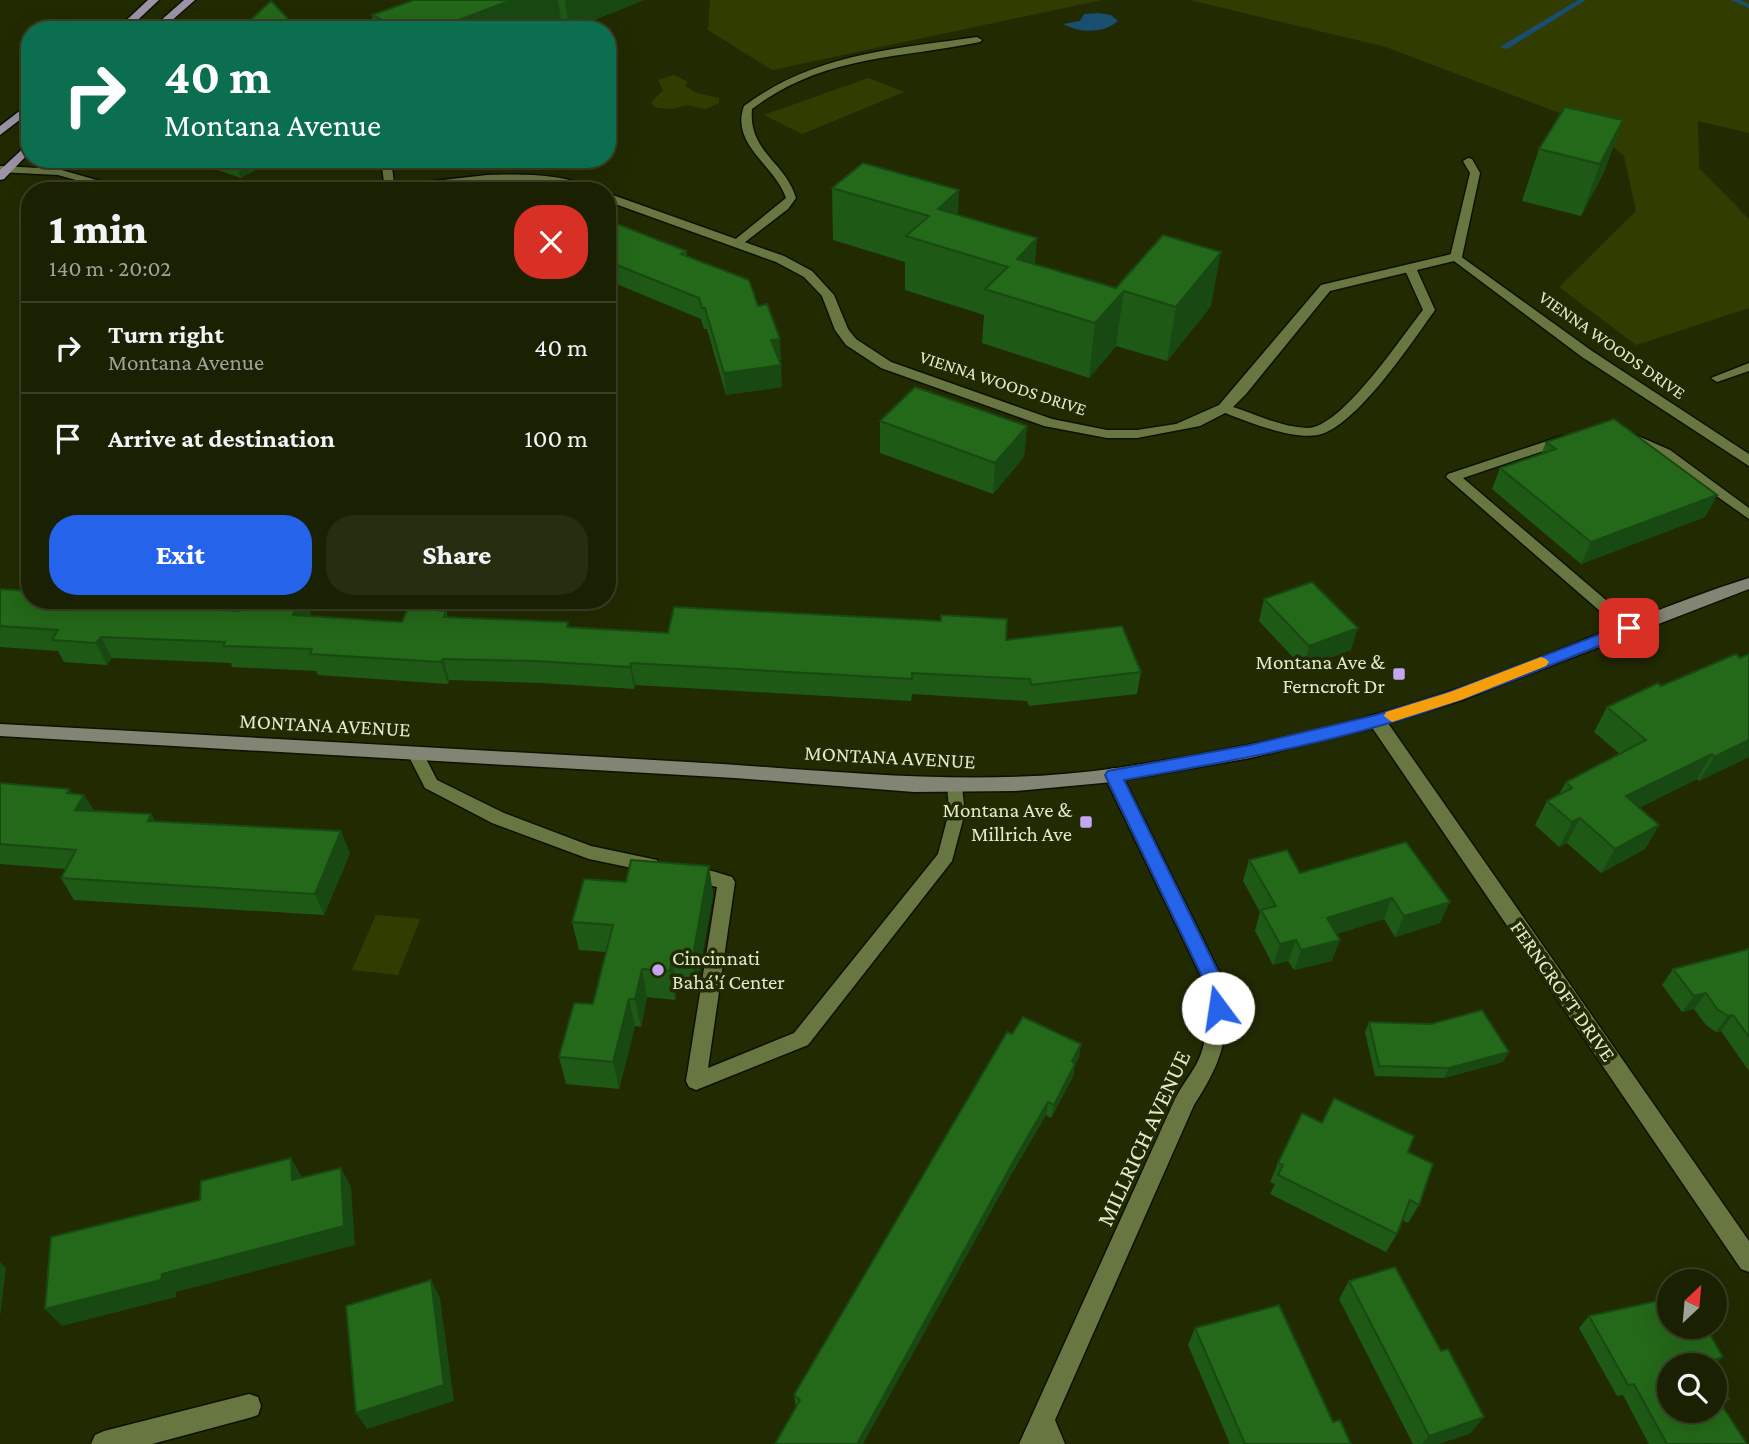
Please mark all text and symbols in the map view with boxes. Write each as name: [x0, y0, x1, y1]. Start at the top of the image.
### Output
icon: right: [49, 49, 140, 140]
text: 40 m: [164, 49, 271, 104]
text: Montana Avenue: [164, 107, 381, 143]
text: 1 min: [49, 205, 147, 252]
button: close: [514, 205, 588, 279]
text: 140 m · 20:02: [49, 255, 171, 281]
street label: VIENNA WOODS DRIVE: [1535, 287, 1689, 403]
text: Turn right: [108, 320, 224, 349]
icon: right: [49, 329, 87, 367]
text: 40 m: [534, 333, 588, 362]
street label: VIENNA WOODS DRIVE: [917, 347, 1089, 420]
text: Montana Avenue: [108, 349, 264, 375]
icon: arrive: [49, 420, 87, 458]
text: Arrive at destination: [108, 424, 335, 453]
text: 100 m: [524, 424, 588, 453]
button: Exit: [49, 515, 312, 595]
button: Share: [326, 515, 588, 595]
pin: [1599, 598, 1659, 658]
icon: arrive: [1610, 609, 1648, 647]
place label: Montana Ave & Ferncroft Dr: [1256, 650, 1386, 698]
marker: Montana Ave & Ferncroft Dr: [1391, 666, 1407, 682]
street label: MONTANA AVENUE: [239, 709, 411, 741]
street label: MONTANA AVENUE: [804, 741, 976, 773]
place label: Montana Ave & Millrich Ave: [943, 798, 1072, 846]
marker: Montana Ave & Millrich Ave: [1078, 814, 1094, 830]
street label: FERNCROFT DRIVE: [1505, 916, 1621, 1066]
place label: Cincinnati Bahá'í Center: [672, 946, 785, 994]
marker: Cincinnati Bahá'í Center: [650, 962, 666, 978]
position arrow: [1181, 971, 1255, 1045]
street label: MILLRICH AVENUE: [1091, 1046, 1195, 1230]
north arrow: [1657, 1269, 1727, 1339]
map controls: [1657, 1269, 1727, 1423]
button: search: [1657, 1353, 1727, 1423]

